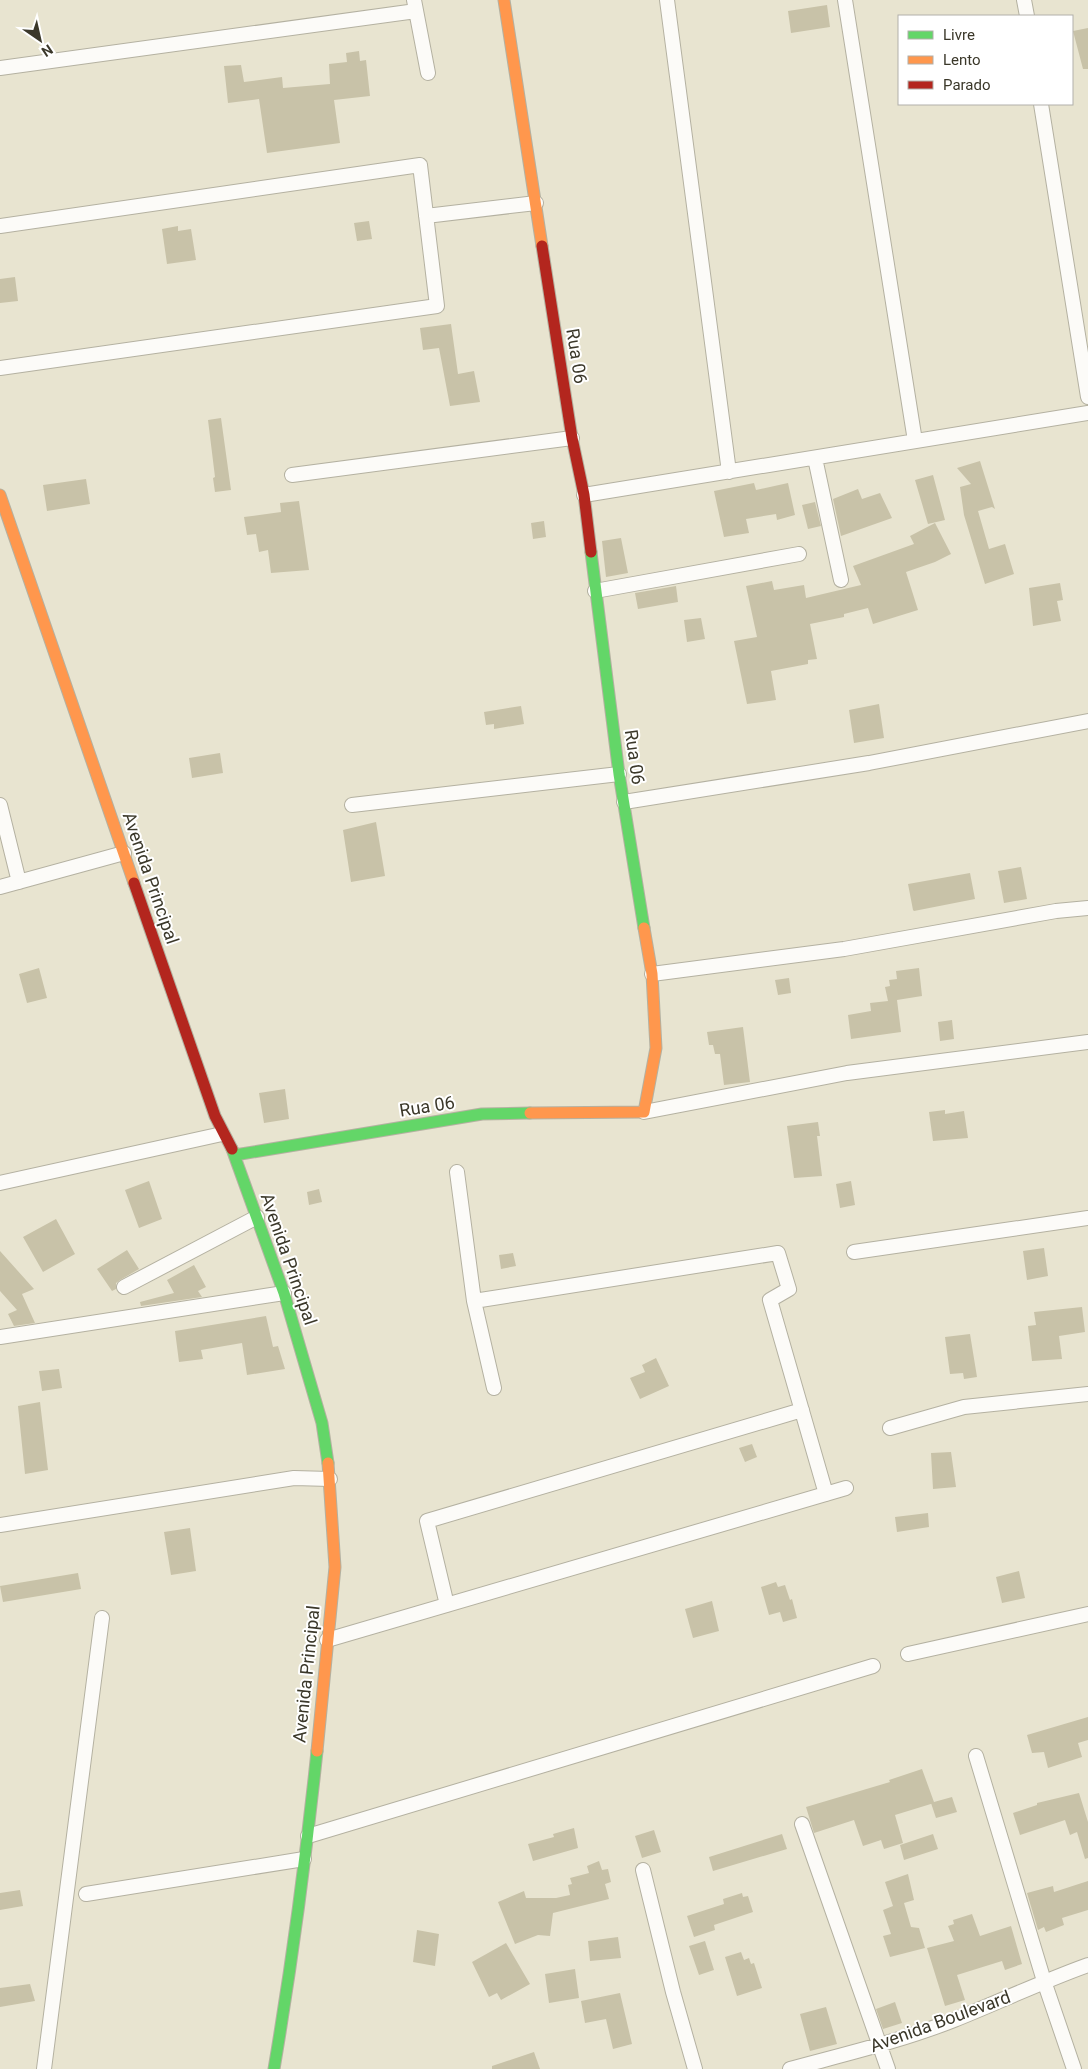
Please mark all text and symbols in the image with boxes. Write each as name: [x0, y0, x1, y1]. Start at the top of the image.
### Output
north arrow: [15, 15, 65, 65]
legend: [898, 15, 1073, 105]
text: Livre: [943, 26, 975, 44]
text: N: [39, 41, 56, 60]
text: Lento: [943, 51, 981, 69]
text: Parado: [943, 76, 991, 94]
street label: Rua 06: [562, 327, 592, 385]
street label: Rua 06: [621, 728, 649, 786]
street label: Avenida Principal: [119, 809, 183, 947]
street label: Rua 06: [398, 1091, 456, 1121]
street label: Avenida Principal: [257, 1190, 321, 1328]
street label: Avenida Principal: [288, 1604, 324, 1744]
street label: Avenida Boulevard: [867, 1986, 1013, 2056]

